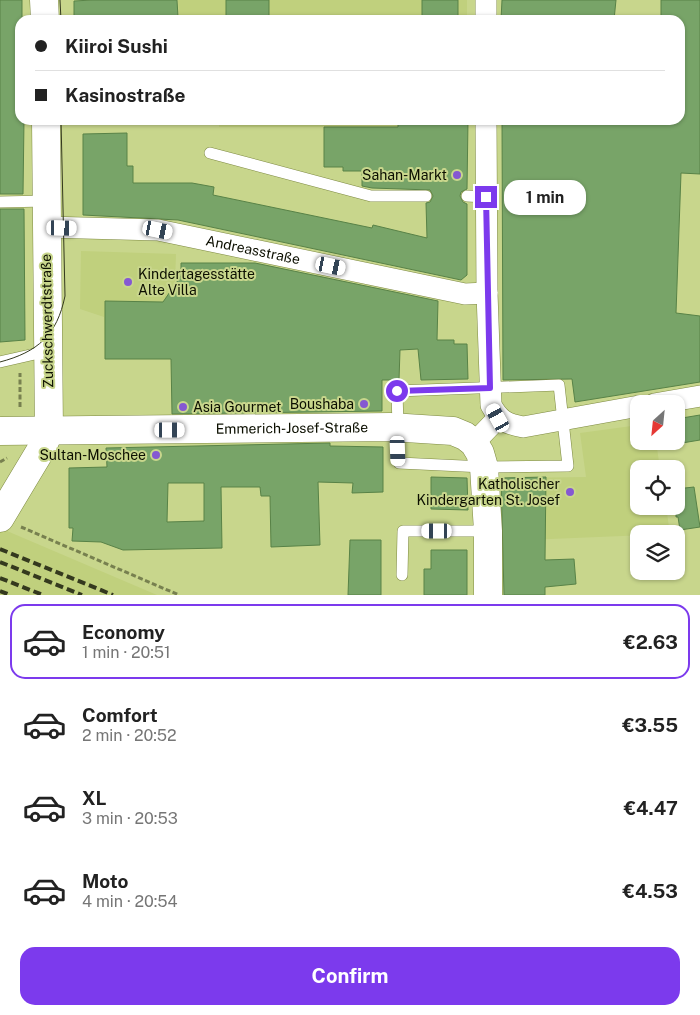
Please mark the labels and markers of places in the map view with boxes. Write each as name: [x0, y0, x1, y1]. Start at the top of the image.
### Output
place label: Sahan-Markt: [362, 167, 447, 183]
marker: Sahan-Markt: [451, 169, 463, 181]
place label: Kindertagesstätte Alte Villa: [138, 266, 255, 298]
marker: Kindertagesstätte Alte Villa: [122, 276, 134, 288]
place label: Boushaba: [290, 396, 354, 412]
marker: Boushaba: [358, 398, 370, 410]
place label: Asia Gourmet: [193, 399, 281, 415]
marker: Asia Gourmet: [177, 401, 189, 413]
place label: Sultan-Moschee: [39, 447, 146, 463]
marker: Sultan-Moschee: [150, 449, 162, 461]
place label: Katholischer Kindergarten St. Josef: [417, 476, 560, 508]
marker: Katholischer Kindergarten St. Josef: [564, 486, 576, 498]

